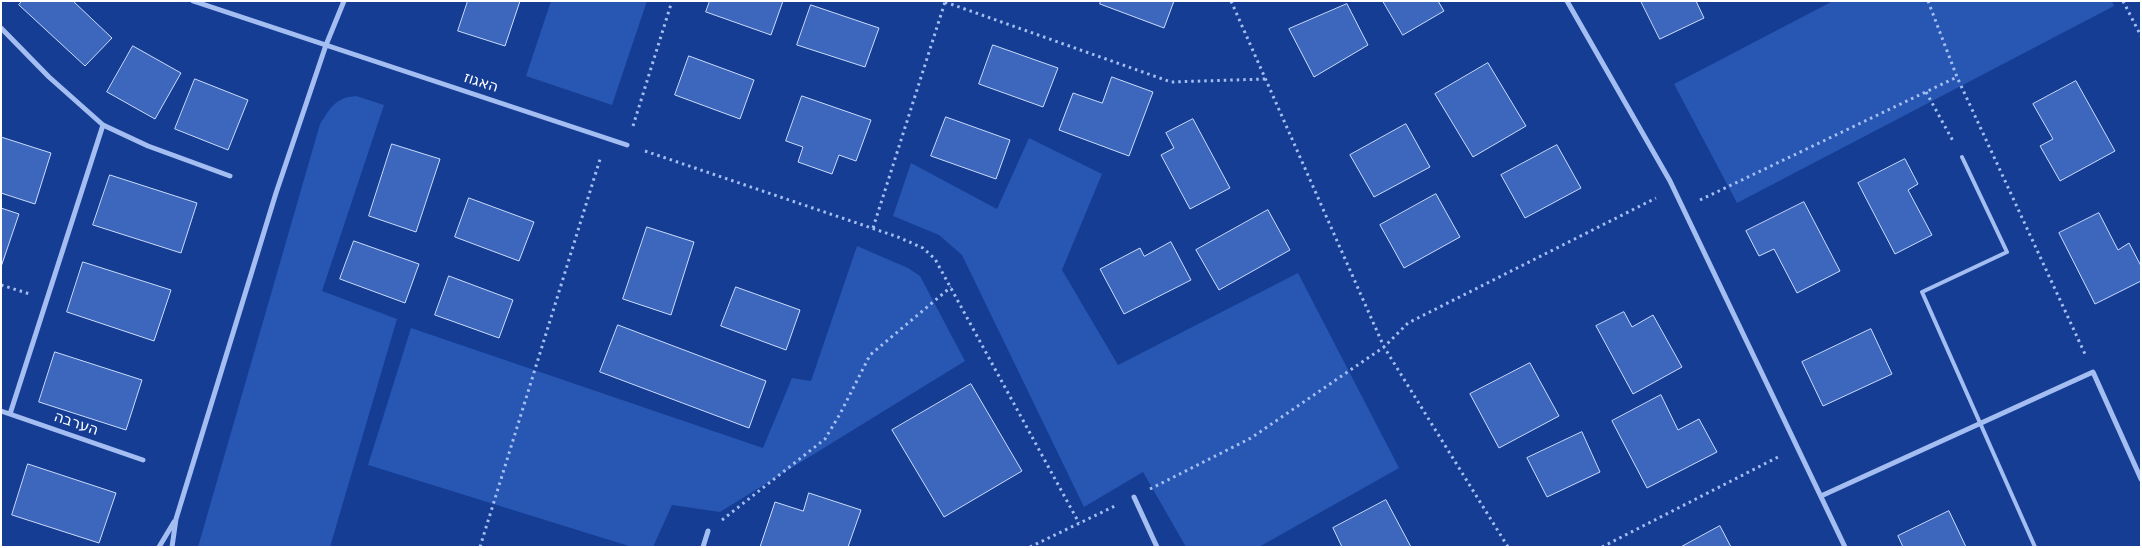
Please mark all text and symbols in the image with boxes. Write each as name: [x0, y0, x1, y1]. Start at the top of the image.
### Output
street label: האגוז: [461, 69, 501, 97]
street label: הערבה: [51, 408, 101, 440]

